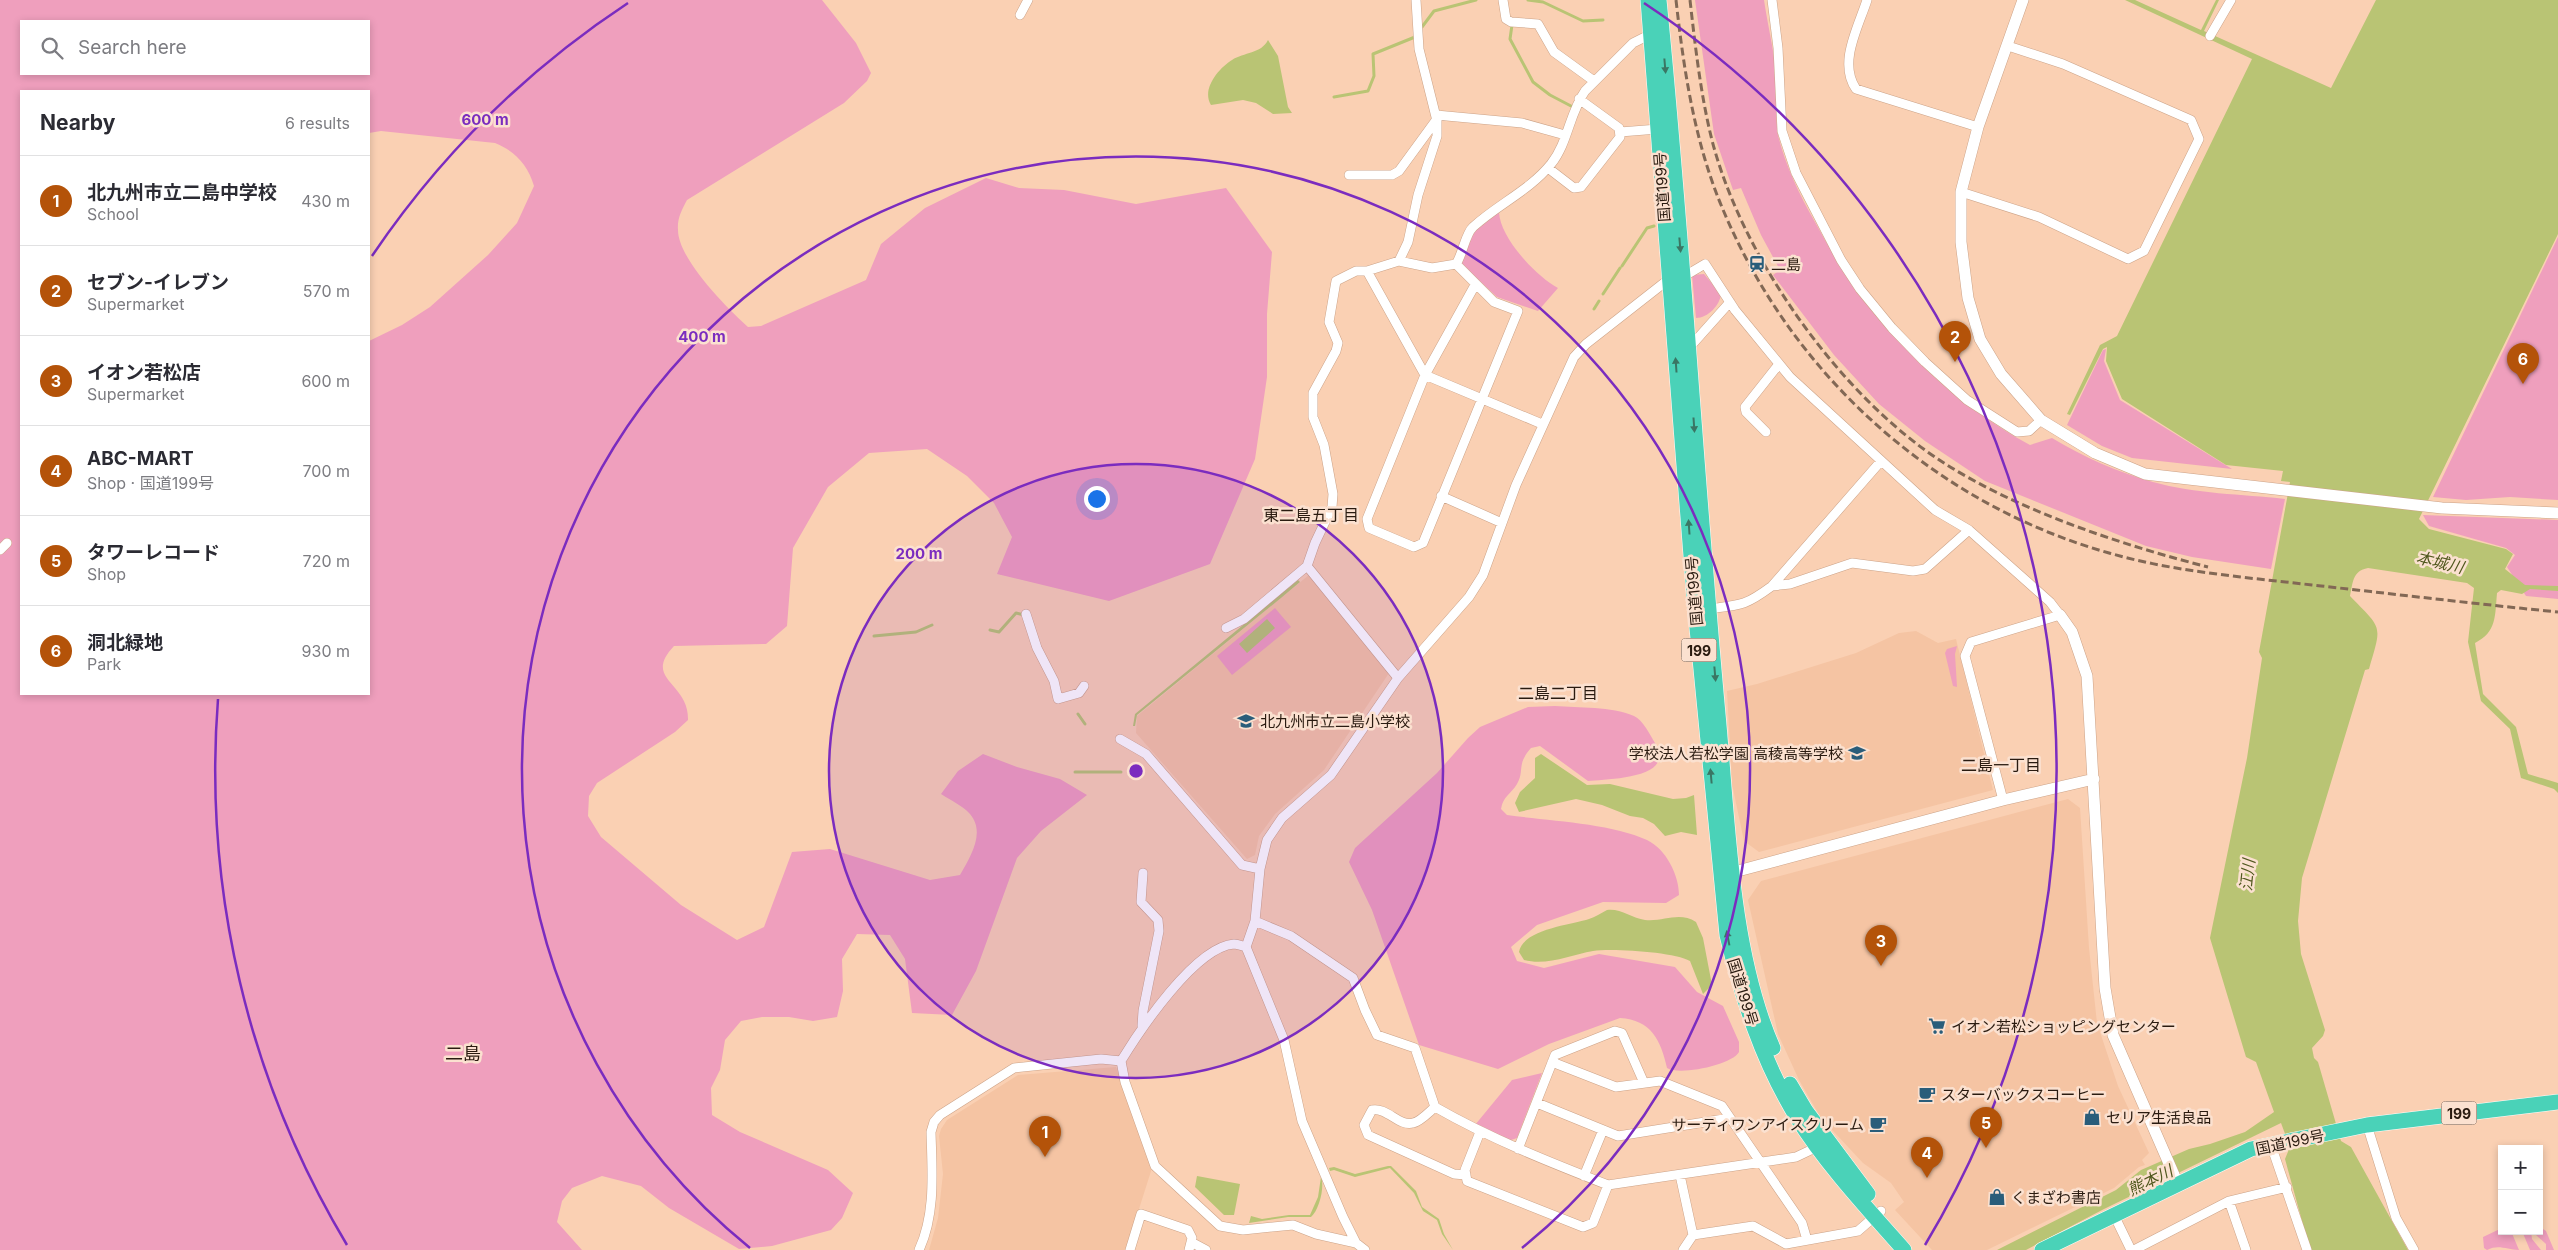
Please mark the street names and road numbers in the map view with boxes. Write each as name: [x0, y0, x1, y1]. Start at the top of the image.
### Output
street label: 国道199号: [1650, 152, 1674, 222]
street label: 国道199号: [1681, 555, 1707, 627]
road number: 199: [1682, 638, 1716, 662]
street label: 国道199号: [1724, 956, 1762, 1028]
road number: 199: [2442, 1102, 2476, 1124]
street label: 国道199号: [2254, 1125, 2326, 1159]

